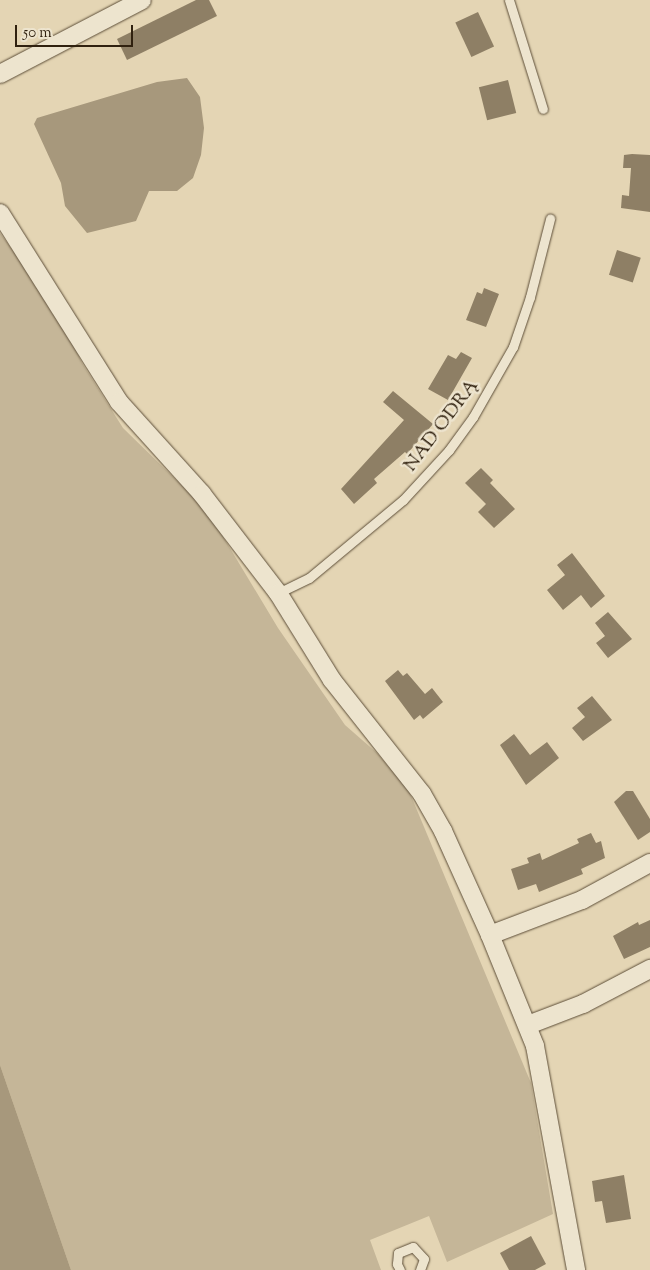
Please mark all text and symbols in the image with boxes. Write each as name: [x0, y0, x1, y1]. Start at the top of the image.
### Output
scale bar: [18, 15, 135, 47]
text: 50 m: [23, 23, 52, 44]
street label: NAD ODRĄ: [400, 375, 484, 477]

